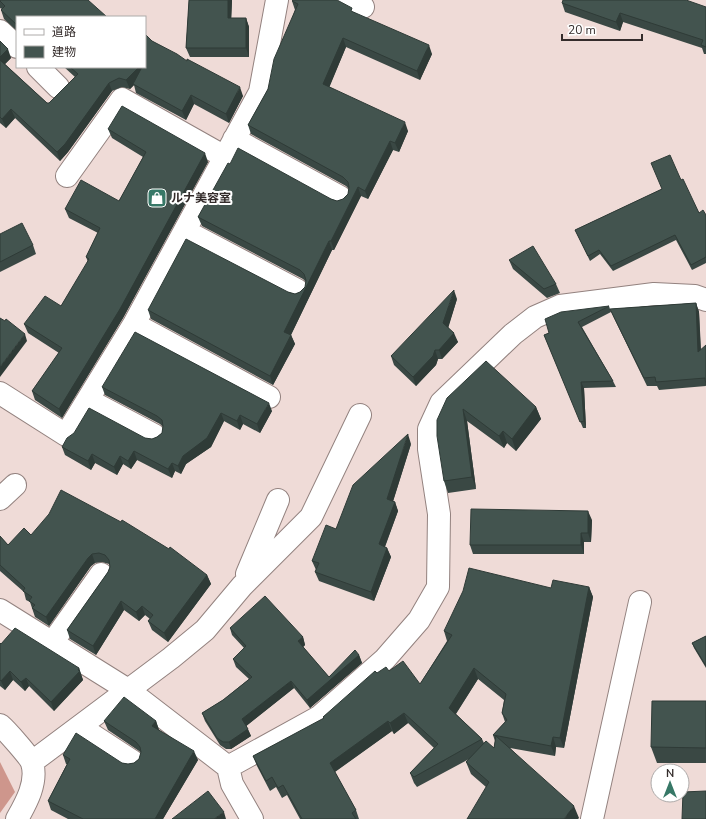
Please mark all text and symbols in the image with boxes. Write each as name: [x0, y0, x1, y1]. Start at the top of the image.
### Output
legend: [16, 16, 146, 68]
scale bar: [562, 16, 642, 42]
text: 20 m: [568, 22, 596, 38]
text: 道路: [52, 24, 76, 40]
text: 建物: [52, 44, 76, 60]
shop icon: ルナ美容室: [146, 187, 168, 209]
place label: ルナ美容室: [171, 190, 231, 206]
north arrow: [650, 763, 690, 803]
text: N: [666, 766, 674, 781]

